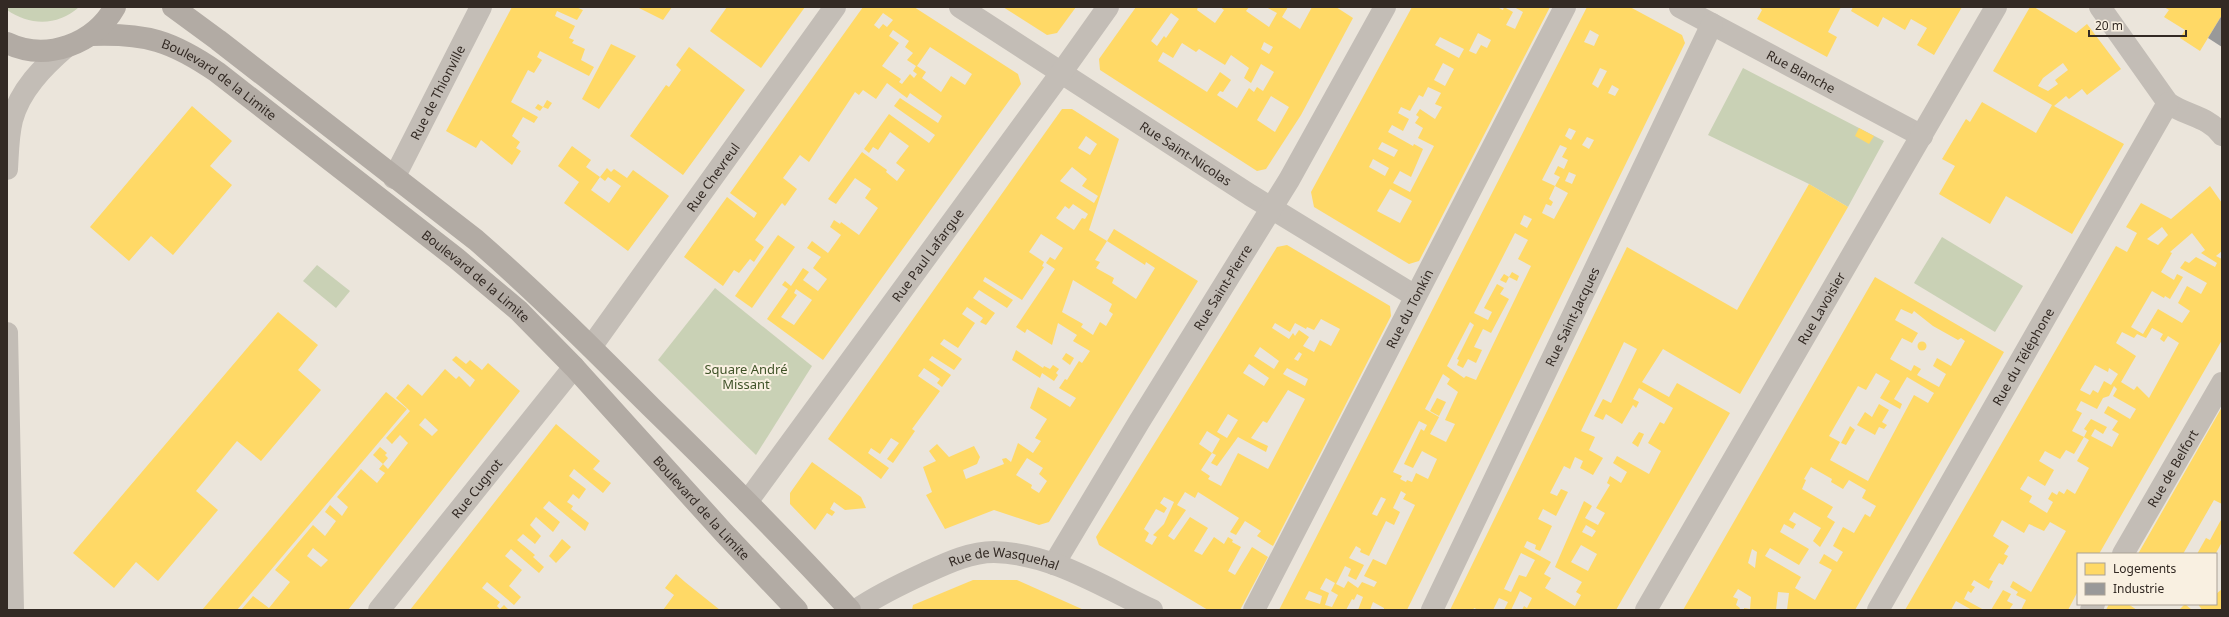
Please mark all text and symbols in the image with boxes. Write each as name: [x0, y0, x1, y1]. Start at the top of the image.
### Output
scale bar: [2089, 12, 2186, 38]
text: 20 m: [2095, 17, 2123, 34]
street label: Boulevard de la Limite: [159, 34, 281, 124]
street label: Rue de Thionville: [406, 42, 469, 143]
street label: Rue Blanche: [1763, 46, 1839, 97]
street label: Rue Saint-Nicolas: [1136, 117, 1235, 190]
street label: Rue Chevreul: [682, 139, 744, 215]
street label: Rue Paul Lafargue: [888, 205, 968, 305]
street label: Boulevard de la Limite: [418, 226, 534, 326]
street label: Rue Saint-Pierre: [1189, 241, 1256, 334]
street label: Rue Saint-Jacques: [1541, 264, 1604, 370]
street label: Rue du Tonkin: [1381, 266, 1437, 351]
street label: Rue Lavoisier: [1793, 268, 1850, 348]
street label: Rue du Téléphone: [1988, 304, 2058, 409]
park label: Square André Missant: [704, 360, 788, 393]
street label: Rue de Belfort: [2143, 426, 2202, 511]
street label: Boulevard de la Limite: [649, 452, 754, 564]
street label: Rue Cugnot: [447, 454, 506, 522]
street label: Rue de Wasquehal: [946, 543, 1062, 574]
legend: [2077, 553, 2217, 605]
text: Logements: [2113, 560, 2176, 577]
text: Industrie: [2113, 580, 2164, 597]

